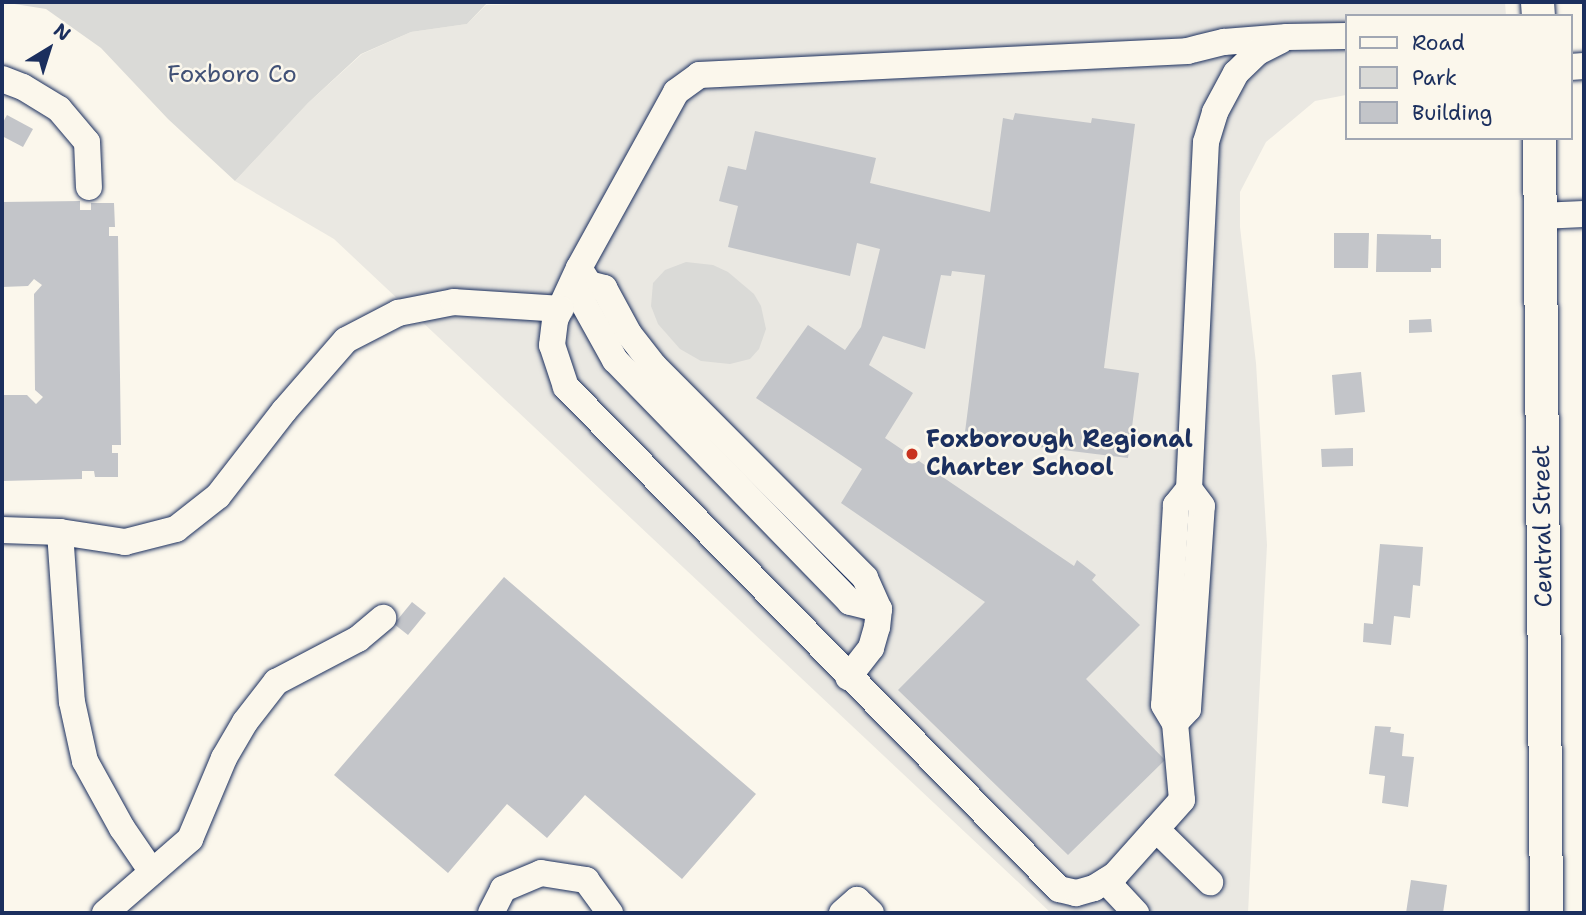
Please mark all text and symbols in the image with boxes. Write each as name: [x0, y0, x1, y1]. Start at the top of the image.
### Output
north arrow: [14, 14, 84, 84]
legend: [1344, 14, 1572, 140]
text: N: [49, 18, 76, 47]
text: Road: [1412, 29, 1465, 57]
park label: Foxboro Co: [167, 61, 297, 89]
text: Park: [1412, 64, 1457, 92]
text: Building: [1412, 99, 1492, 127]
place label: Foxborough Regional Charter School: [926, 426, 1193, 482]
street label: Central Street: [1527, 444, 1559, 608]
marker: Foxborough Regional Charter School: [904, 446, 920, 462]

